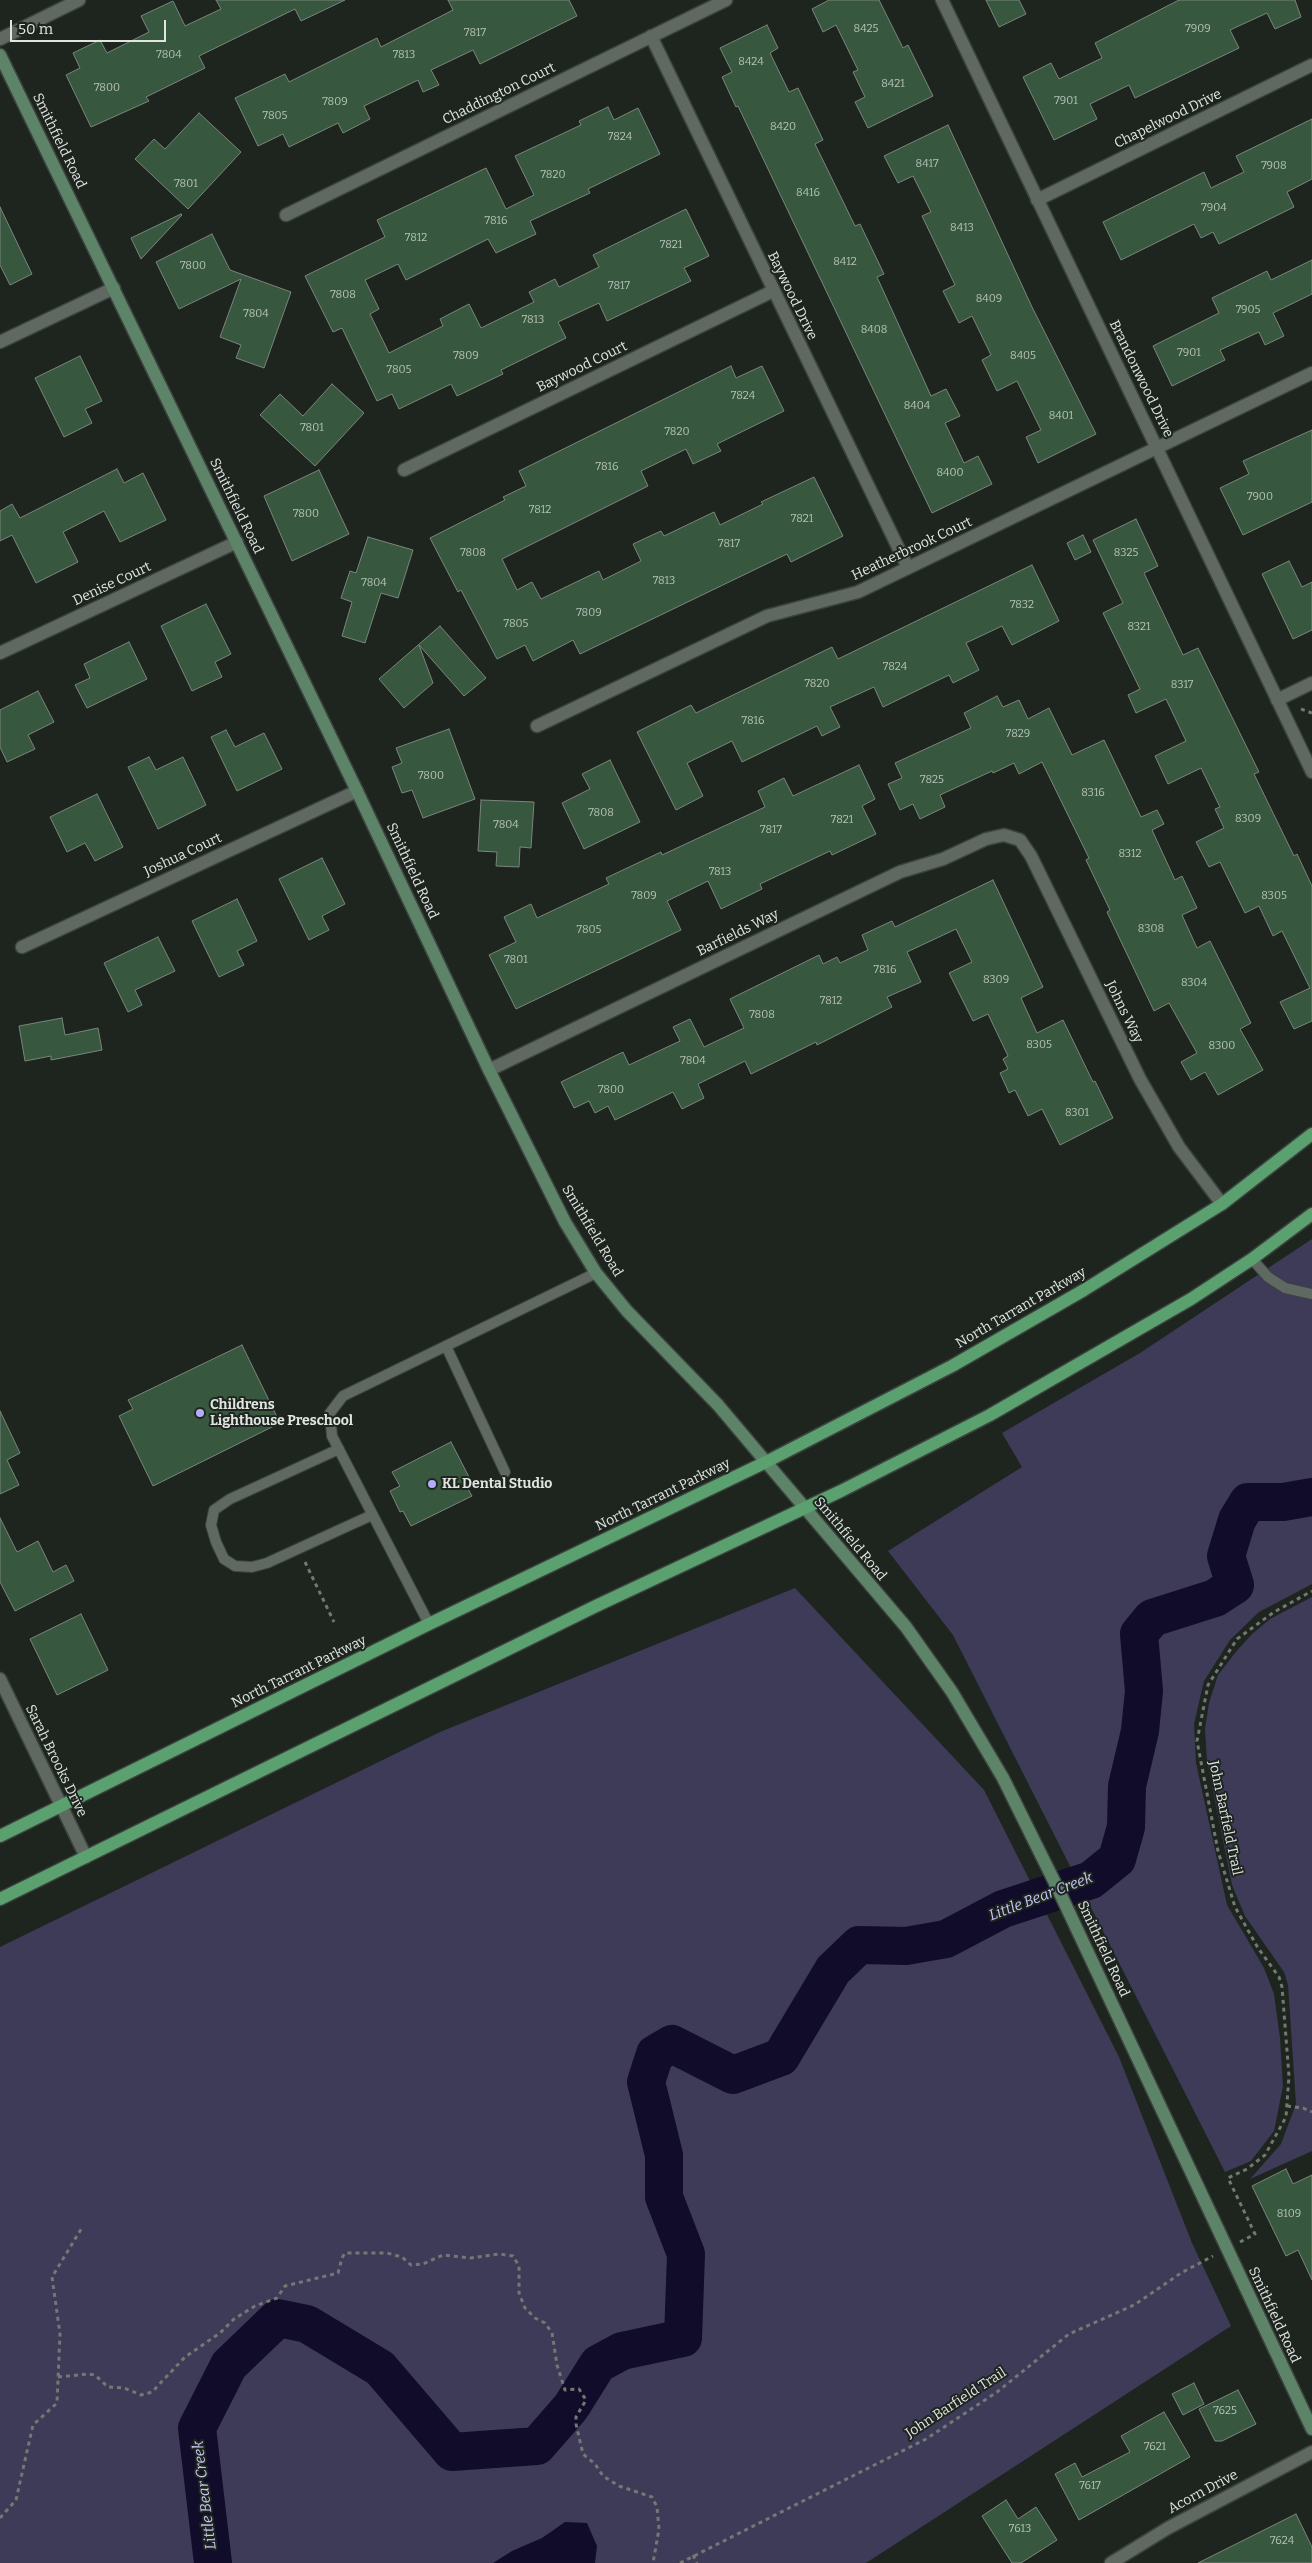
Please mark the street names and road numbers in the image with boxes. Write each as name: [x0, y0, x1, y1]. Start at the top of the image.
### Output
street label: Chaddington Court: [440, 59, 558, 129]
street label: Chapelwood Drive: [1112, 86, 1224, 152]
street label: Smithfield Road: [29, 91, 89, 191]
street label: Baywood Drive: [763, 249, 821, 343]
street label: Brandonwood Drive: [1105, 318, 1177, 440]
street label: Baywood Court: [534, 338, 630, 396]
street label: Smithfield Road: [206, 456, 266, 556]
street label: Heatherbrook Court: [849, 514, 975, 584]
street label: Denise Court: [70, 559, 154, 609]
street label: Smithfield Road: [382, 820, 442, 922]
street label: Joshua Court: [142, 830, 224, 880]
street label: Barfields Way: [694, 906, 782, 960]
street label: Johns Way: [1102, 978, 1146, 1046]
street label: Smithfield Road: [558, 1182, 626, 1280]
street label: North Tarrant Parkway: [953, 1264, 1089, 1352]
street label: North Tarrant Parkway: [593, 1455, 733, 1535]
street label: Smithfield Road: [810, 1494, 890, 1584]
street label: North Tarrant Parkway: [229, 1632, 369, 1712]
street label: Sarah Brooks Drive: [22, 1702, 90, 1820]
street label: John Barfield Trail: [1205, 1759, 1245, 1877]
street label: Smithfield Road: [1073, 1898, 1133, 2000]
street label: Smithfield Road: [1244, 2264, 1304, 2366]
street label: John Barfield Trail: [902, 2364, 1010, 2442]
street label: Acorn Drive: [1165, 2467, 1241, 2517]

